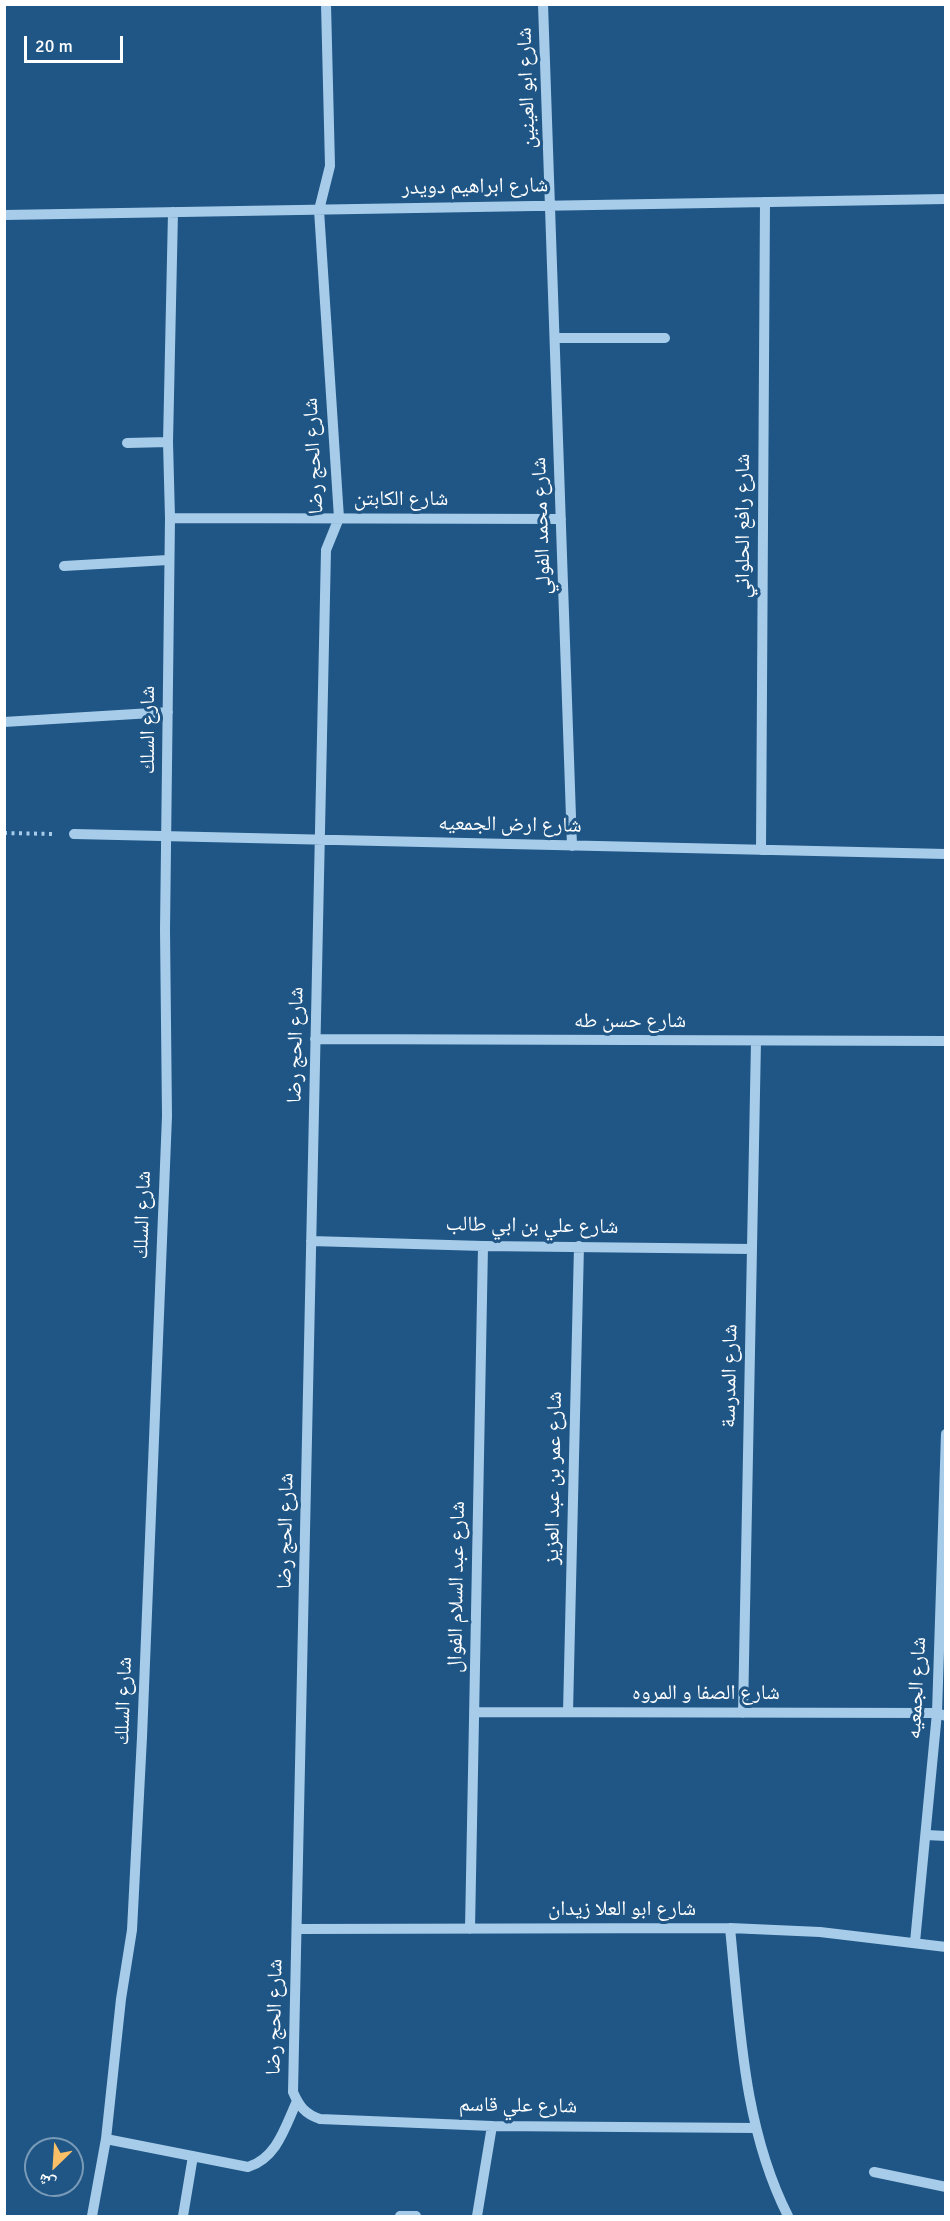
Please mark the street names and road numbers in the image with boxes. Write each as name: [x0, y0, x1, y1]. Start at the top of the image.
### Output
street label: شارع ابو العينين: [512, 27, 542, 149]
street label: شارع ابراهيم دويدر: [402, 173, 548, 201]
street label: شارع الحج رضا: [298, 397, 330, 515]
street label: شارع رافع الحلواني: [730, 454, 756, 598]
street label: شارع محمد الفولي: [527, 457, 557, 595]
street label: شارع الكابتن: [354, 486, 448, 512]
street label: شارع السلك: [135, 686, 161, 774]
street label: شارع ارض الجمعيه: [438, 811, 582, 839]
street label: شارع الحج رضا: [282, 987, 310, 1103]
street label: شارع حسن طه: [574, 1008, 686, 1034]
street label: شارع السلك: [129, 1170, 157, 1260]
street label: شارع علي بن ابي طالب: [445, 1212, 619, 1240]
street label: شارع المدرسة: [716, 1324, 744, 1428]
street label: شارع عمر بن عبد العزيز: [540, 1391, 568, 1565]
street label: شارع الحج رضا: [272, 1473, 300, 1589]
street label: شارع عبد السلام الفوال: [443, 1501, 471, 1673]
street label: شارع الجمعيه: [902, 1636, 932, 1740]
street label: شارع السلك: [110, 1656, 138, 1746]
street label: شارع الصفا و المروه: [632, 1680, 780, 1706]
street label: شارع ابو العلا زيدان: [548, 1896, 696, 1922]
street label: شارع الحج رضا: [261, 1959, 289, 2075]
street label: شارع علي قاسم: [459, 2092, 577, 2120]

